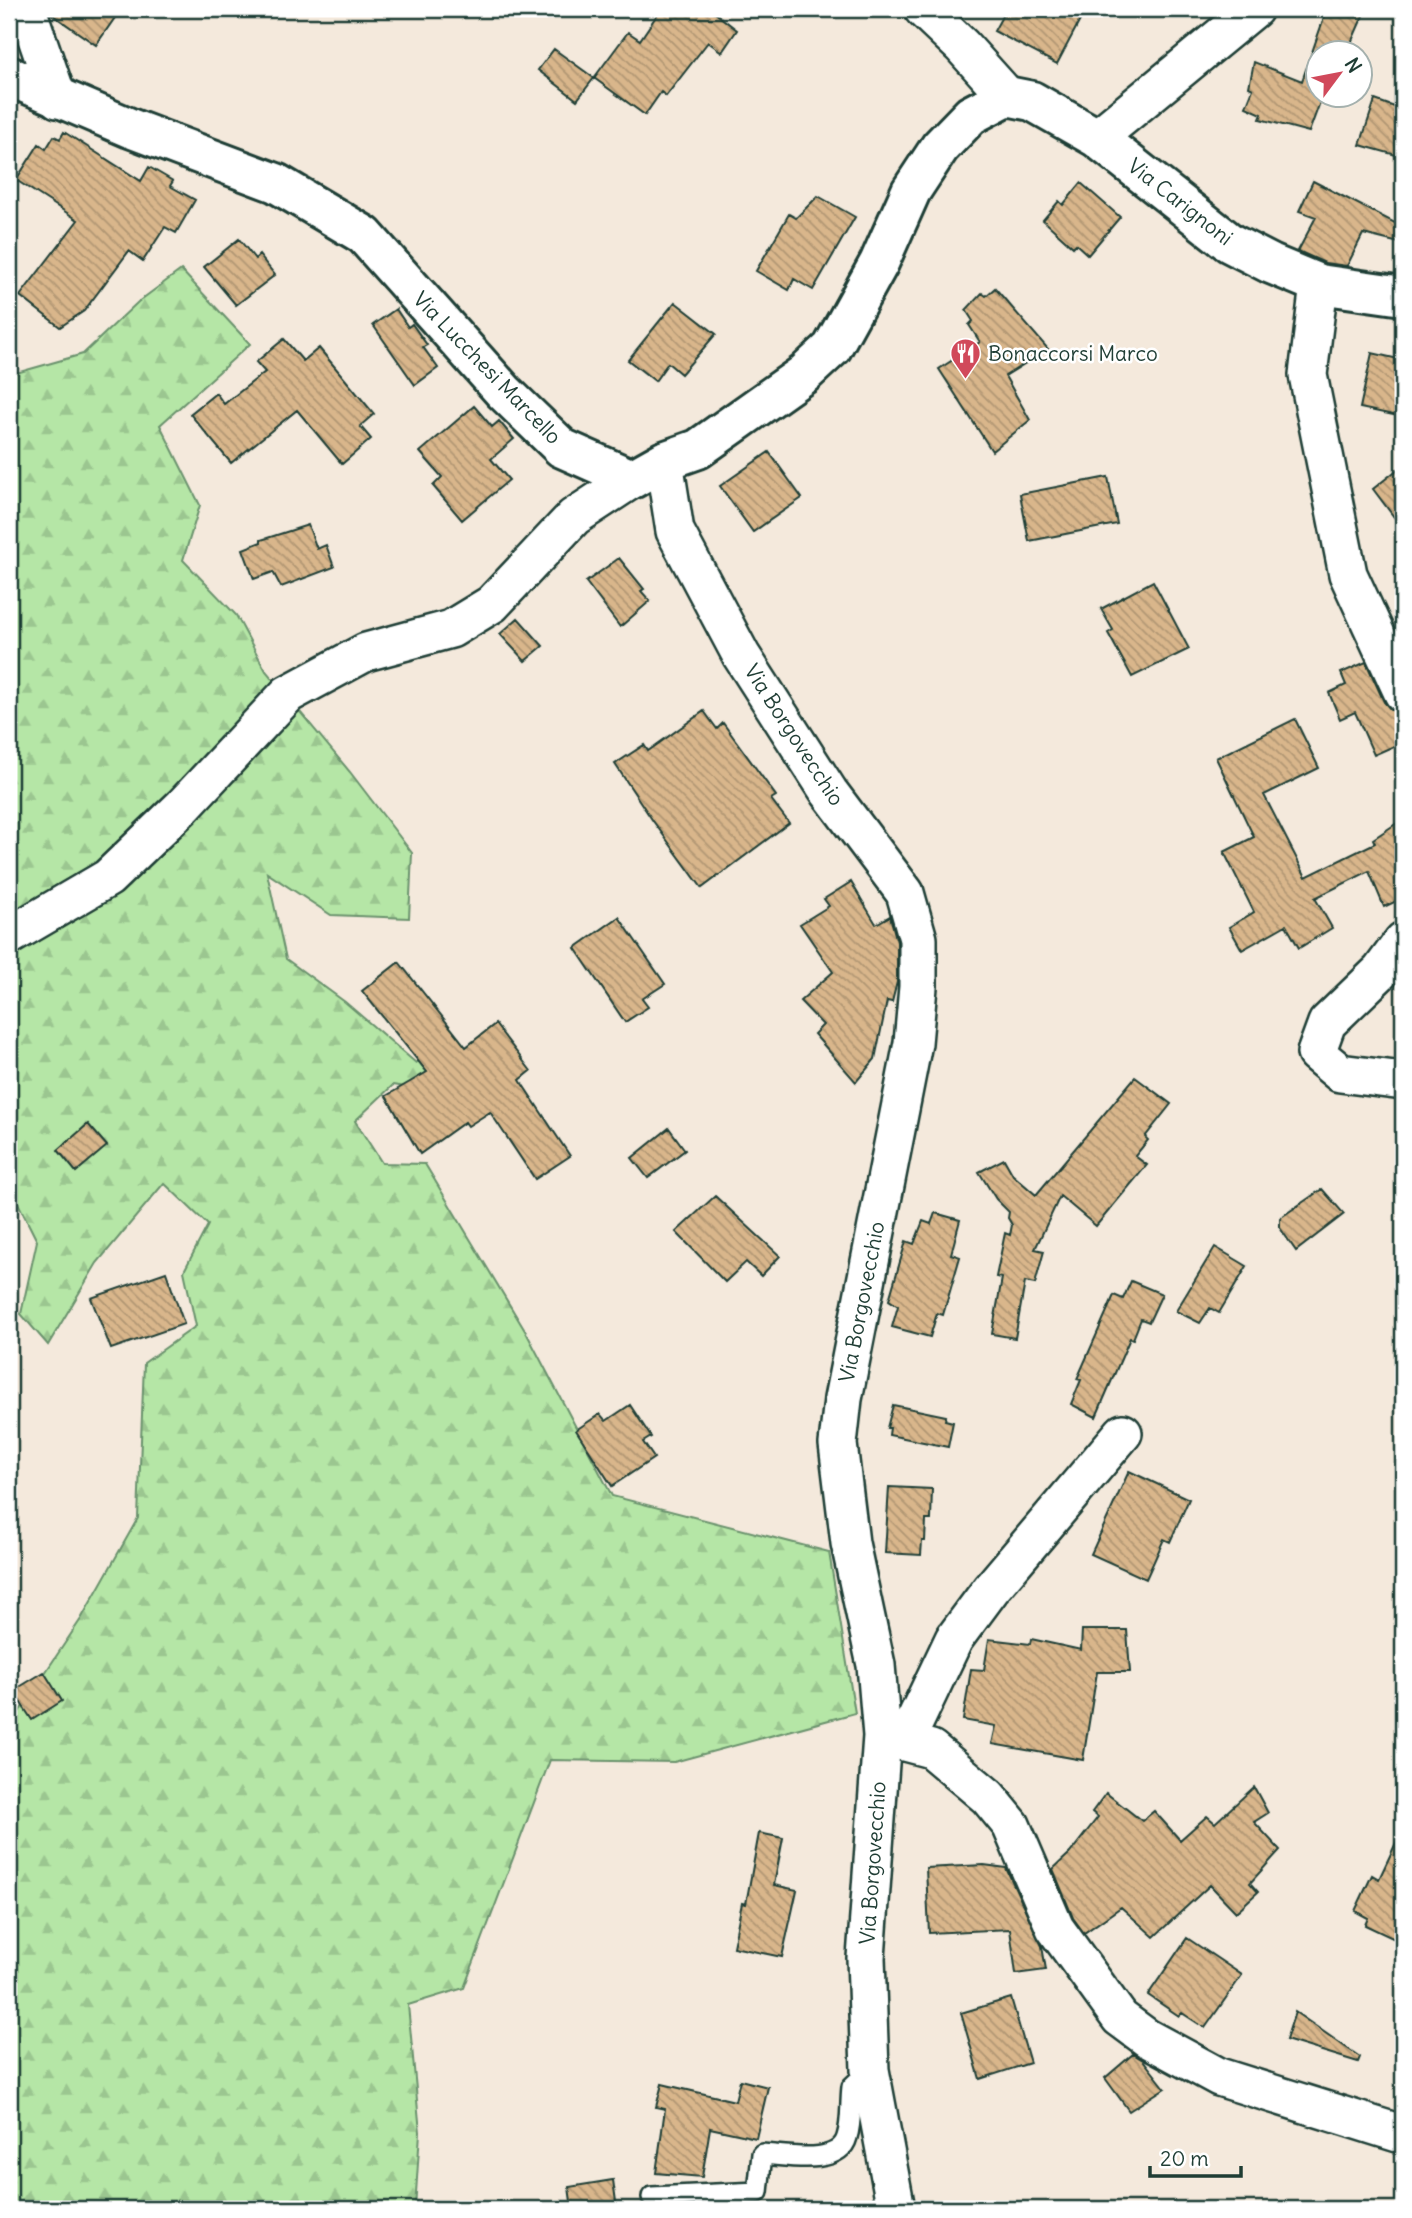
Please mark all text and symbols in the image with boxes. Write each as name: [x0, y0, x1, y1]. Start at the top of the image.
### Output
north arrow: [1304, 38, 1374, 108]
text: N: [1340, 53, 1367, 77]
street label: Via Carignoni: [1122, 152, 1238, 251]
street label: Via Lucchesi Marcello: [407, 286, 567, 450]
restaurant icon: Bonaccorsi Marco: [948, 337, 982, 381]
place label: Bonaccorsi Marco: [988, 340, 1158, 367]
street label: Via Borgovecchio: [739, 659, 850, 811]
street label: Via Borgovecchio: [833, 1219, 890, 1385]
street label: Via Borgovecchio: [853, 1780, 892, 1945]
scale bar: [1150, 2134, 1240, 2178]
text: 20 m: [1160, 2145, 1209, 2172]

